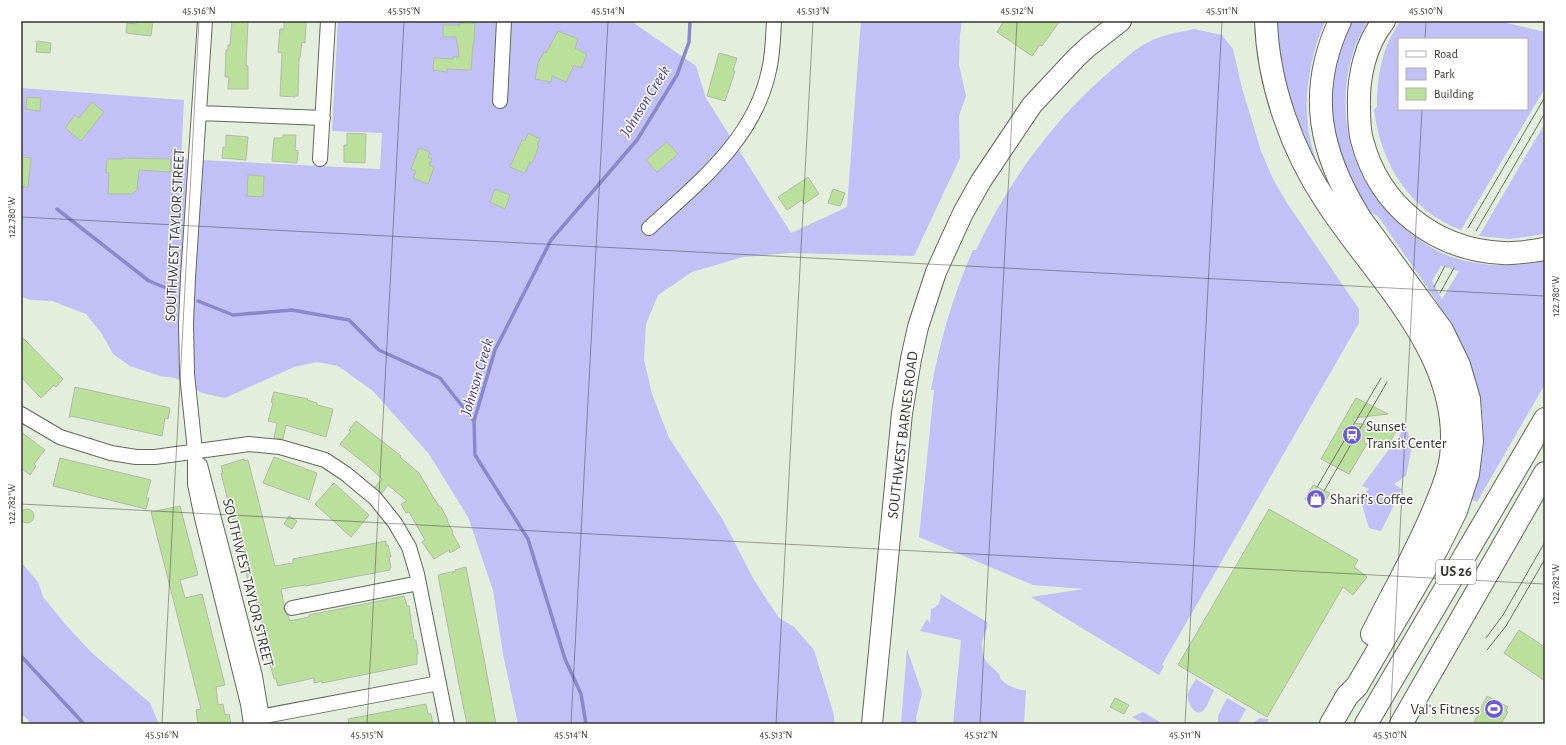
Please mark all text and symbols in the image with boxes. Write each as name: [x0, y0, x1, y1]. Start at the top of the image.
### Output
text: 45.516°N: [182, 6, 216, 16]
text: 45.515°N: [388, 6, 420, 16]
text: 45.514°N: [591, 6, 625, 16]
text: 45.513°N: [797, 6, 829, 16]
text: 45.512°N: [1000, 6, 1034, 16]
text: 45.511°N: [1206, 6, 1238, 16]
text: 45.510°N: [1409, 6, 1443, 16]
legend: [1398, 38, 1528, 110]
text: Road: [1434, 48, 1458, 60]
water label: Johnson Creek: [617, 63, 673, 140]
text: Park: [1434, 68, 1455, 80]
text: Building: [1434, 88, 1474, 100]
street label: SOUTHWEST TAYLOR STREET: [163, 147, 187, 322]
text: 122.780°W: [7, 196, 17, 238]
text: 122.780°W: [1551, 275, 1561, 317]
water label: Johnson Creek: [457, 336, 496, 418]
street label: SOUTHWEST BARNES ROAD: [885, 350, 921, 520]
place label: Sunset Transit Center: [1366, 419, 1447, 451]
station icon: Sunset Transit Center: [1341, 424, 1363, 446]
text: 122.782°W: [7, 484, 17, 524]
shop icon: Sharif's Coffee: [1305, 488, 1327, 510]
place label: Sharif's Coffee: [1330, 492, 1413, 507]
street label: SOUTHWEST TAYLOR STREET: [220, 497, 276, 670]
road number: US 26: [1436, 560, 1476, 584]
text: 122.782°W: [1551, 564, 1561, 604]
sports icon: Val's Fitness: [1483, 698, 1505, 720]
place label: Val's Fitness: [1411, 702, 1480, 717]
text: 45.516°N: [145, 730, 179, 740]
text: 45.515°N: [351, 730, 383, 740]
text: 45.514°N: [554, 730, 588, 740]
text: 45.513°N: [760, 730, 792, 740]
text: 45.512°N: [964, 730, 998, 740]
text: 45.511°N: [1169, 730, 1201, 740]
text: 45.510°N: [1373, 730, 1407, 740]

